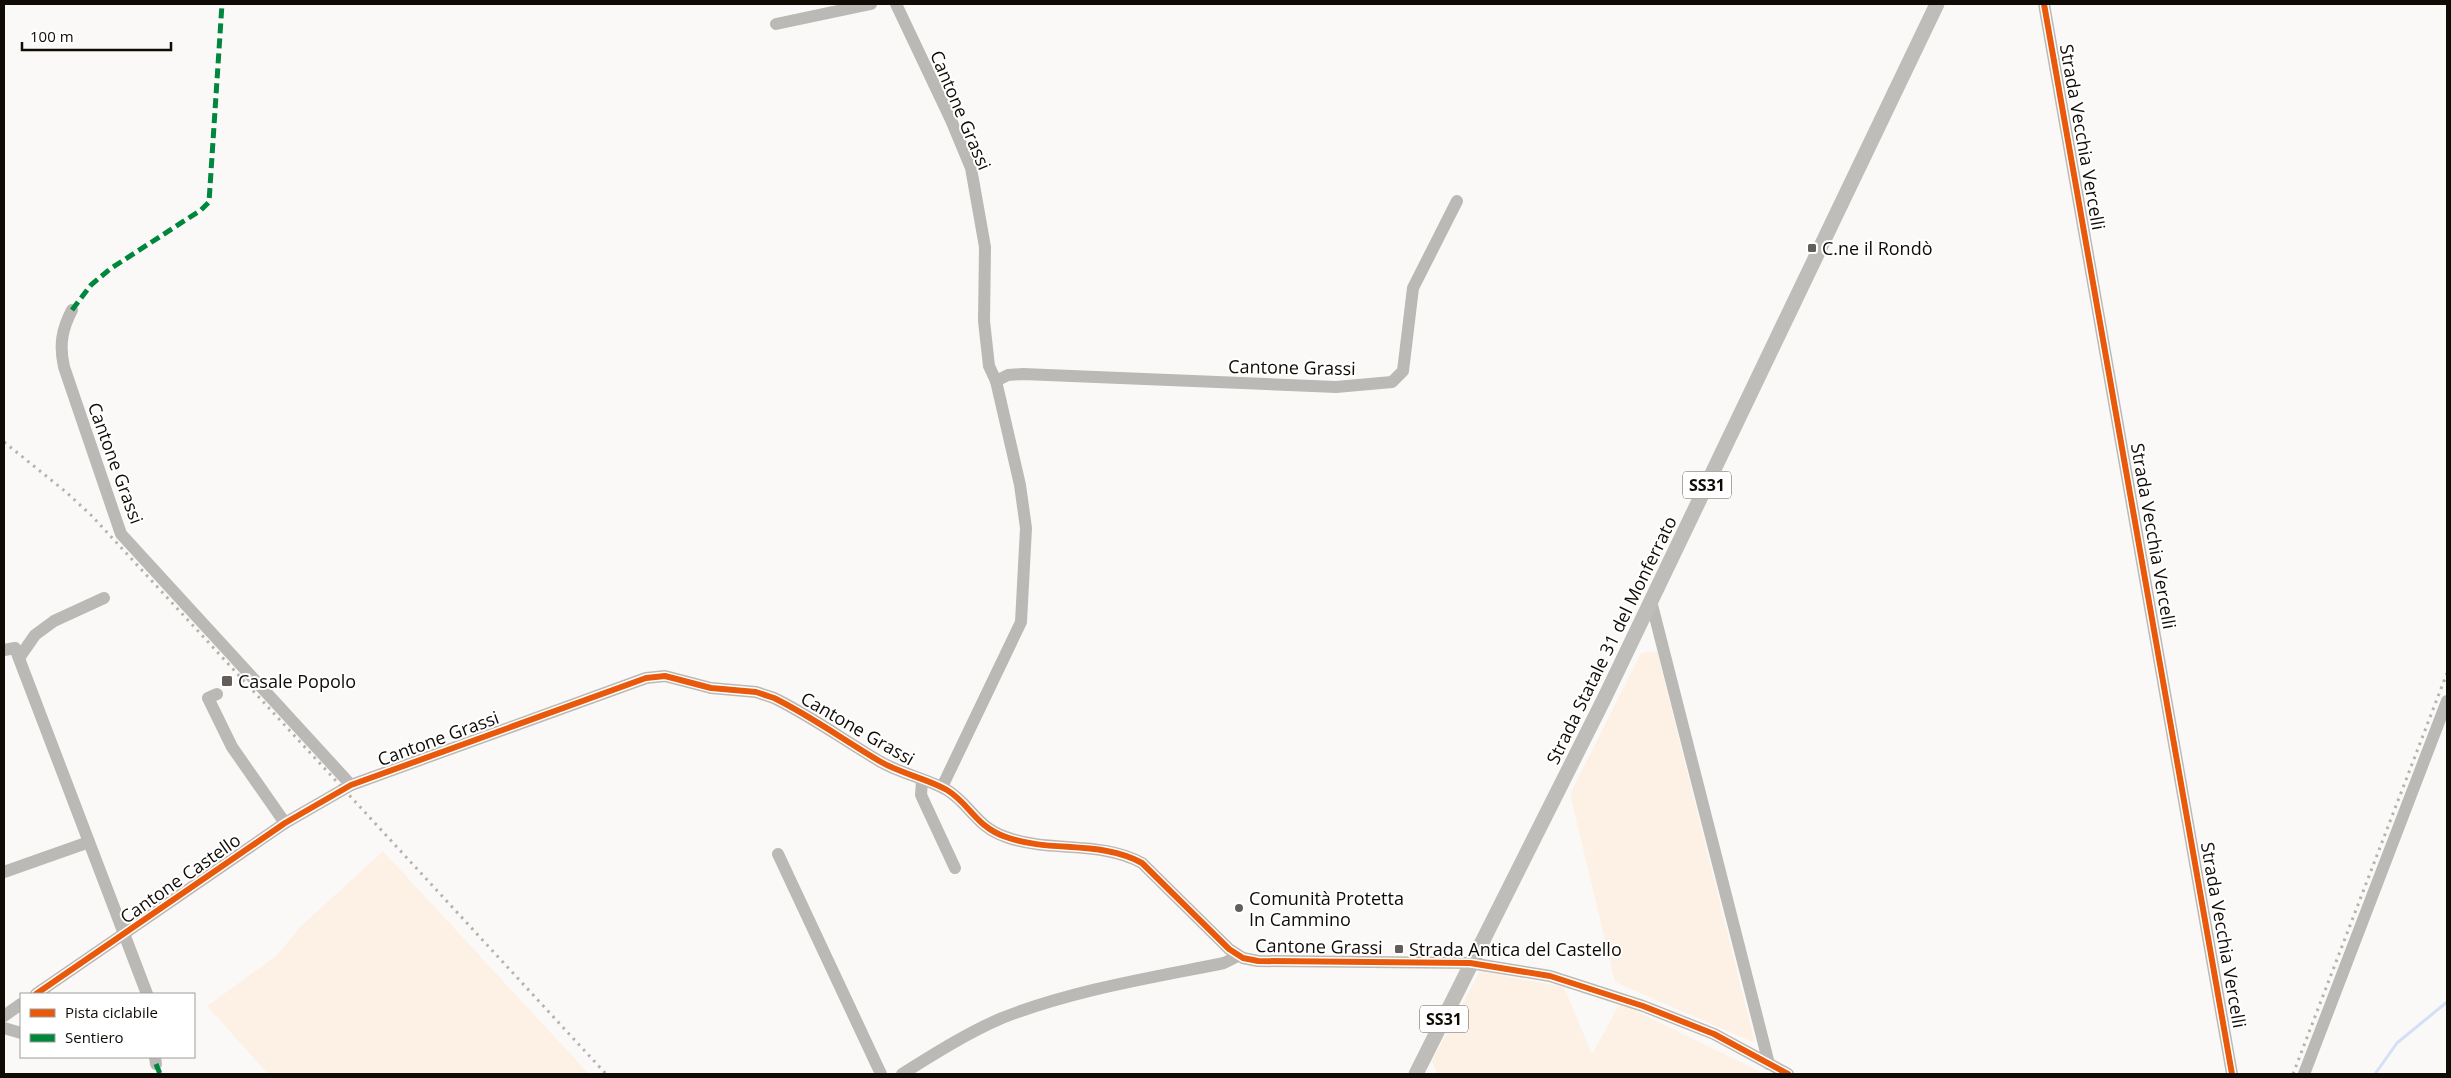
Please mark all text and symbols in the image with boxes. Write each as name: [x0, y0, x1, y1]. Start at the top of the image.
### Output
scale bar: [22, 20, 171, 52]
text: 100 m: [30, 26, 74, 46]
street label: Strada Vecchia Vercelli: [2055, 42, 2111, 232]
street label: Cantone Grassi: [925, 47, 997, 173]
place label: C.ne il Rondò: [1822, 236, 1932, 260]
marker: C.ne il Rondò: [1806, 242, 1818, 254]
street label: Cantone Grassi: [1228, 354, 1356, 380]
street label: Cantone Grassi: [83, 399, 149, 527]
street label: Strada Vecchia Vercelli: [2126, 441, 2182, 631]
road number: SS31: [1683, 472, 1731, 498]
street label: Strada Statale 31 del Monferrato: [1540, 512, 1682, 768]
place label: Casale Popolo: [238, 669, 356, 693]
marker: Casale Popolo: [220, 674, 234, 688]
street label: Cantone Grassi: [797, 686, 919, 770]
street label: Cantone Grassi: [374, 705, 502, 771]
street label: Cantone Castello: [115, 828, 245, 928]
street label: Strada Vecchia Vercelli: [2196, 840, 2252, 1030]
place label: Comunità Protetta In Cammino: [1249, 886, 1404, 931]
marker: Comunità Protetta In Cammino: [1233, 902, 1245, 914]
street label: Cantone Grassi: [1255, 933, 1383, 959]
place label: Strada Antica del Castello: [1409, 937, 1622, 961]
marker: Strada Antica del Castello: [1393, 943, 1405, 955]
legend: [20, 993, 195, 1058]
text: Pista ciclabile: [65, 1002, 158, 1022]
road number: SS31: [1420, 1006, 1468, 1032]
text: Sentiero: [65, 1027, 124, 1047]

